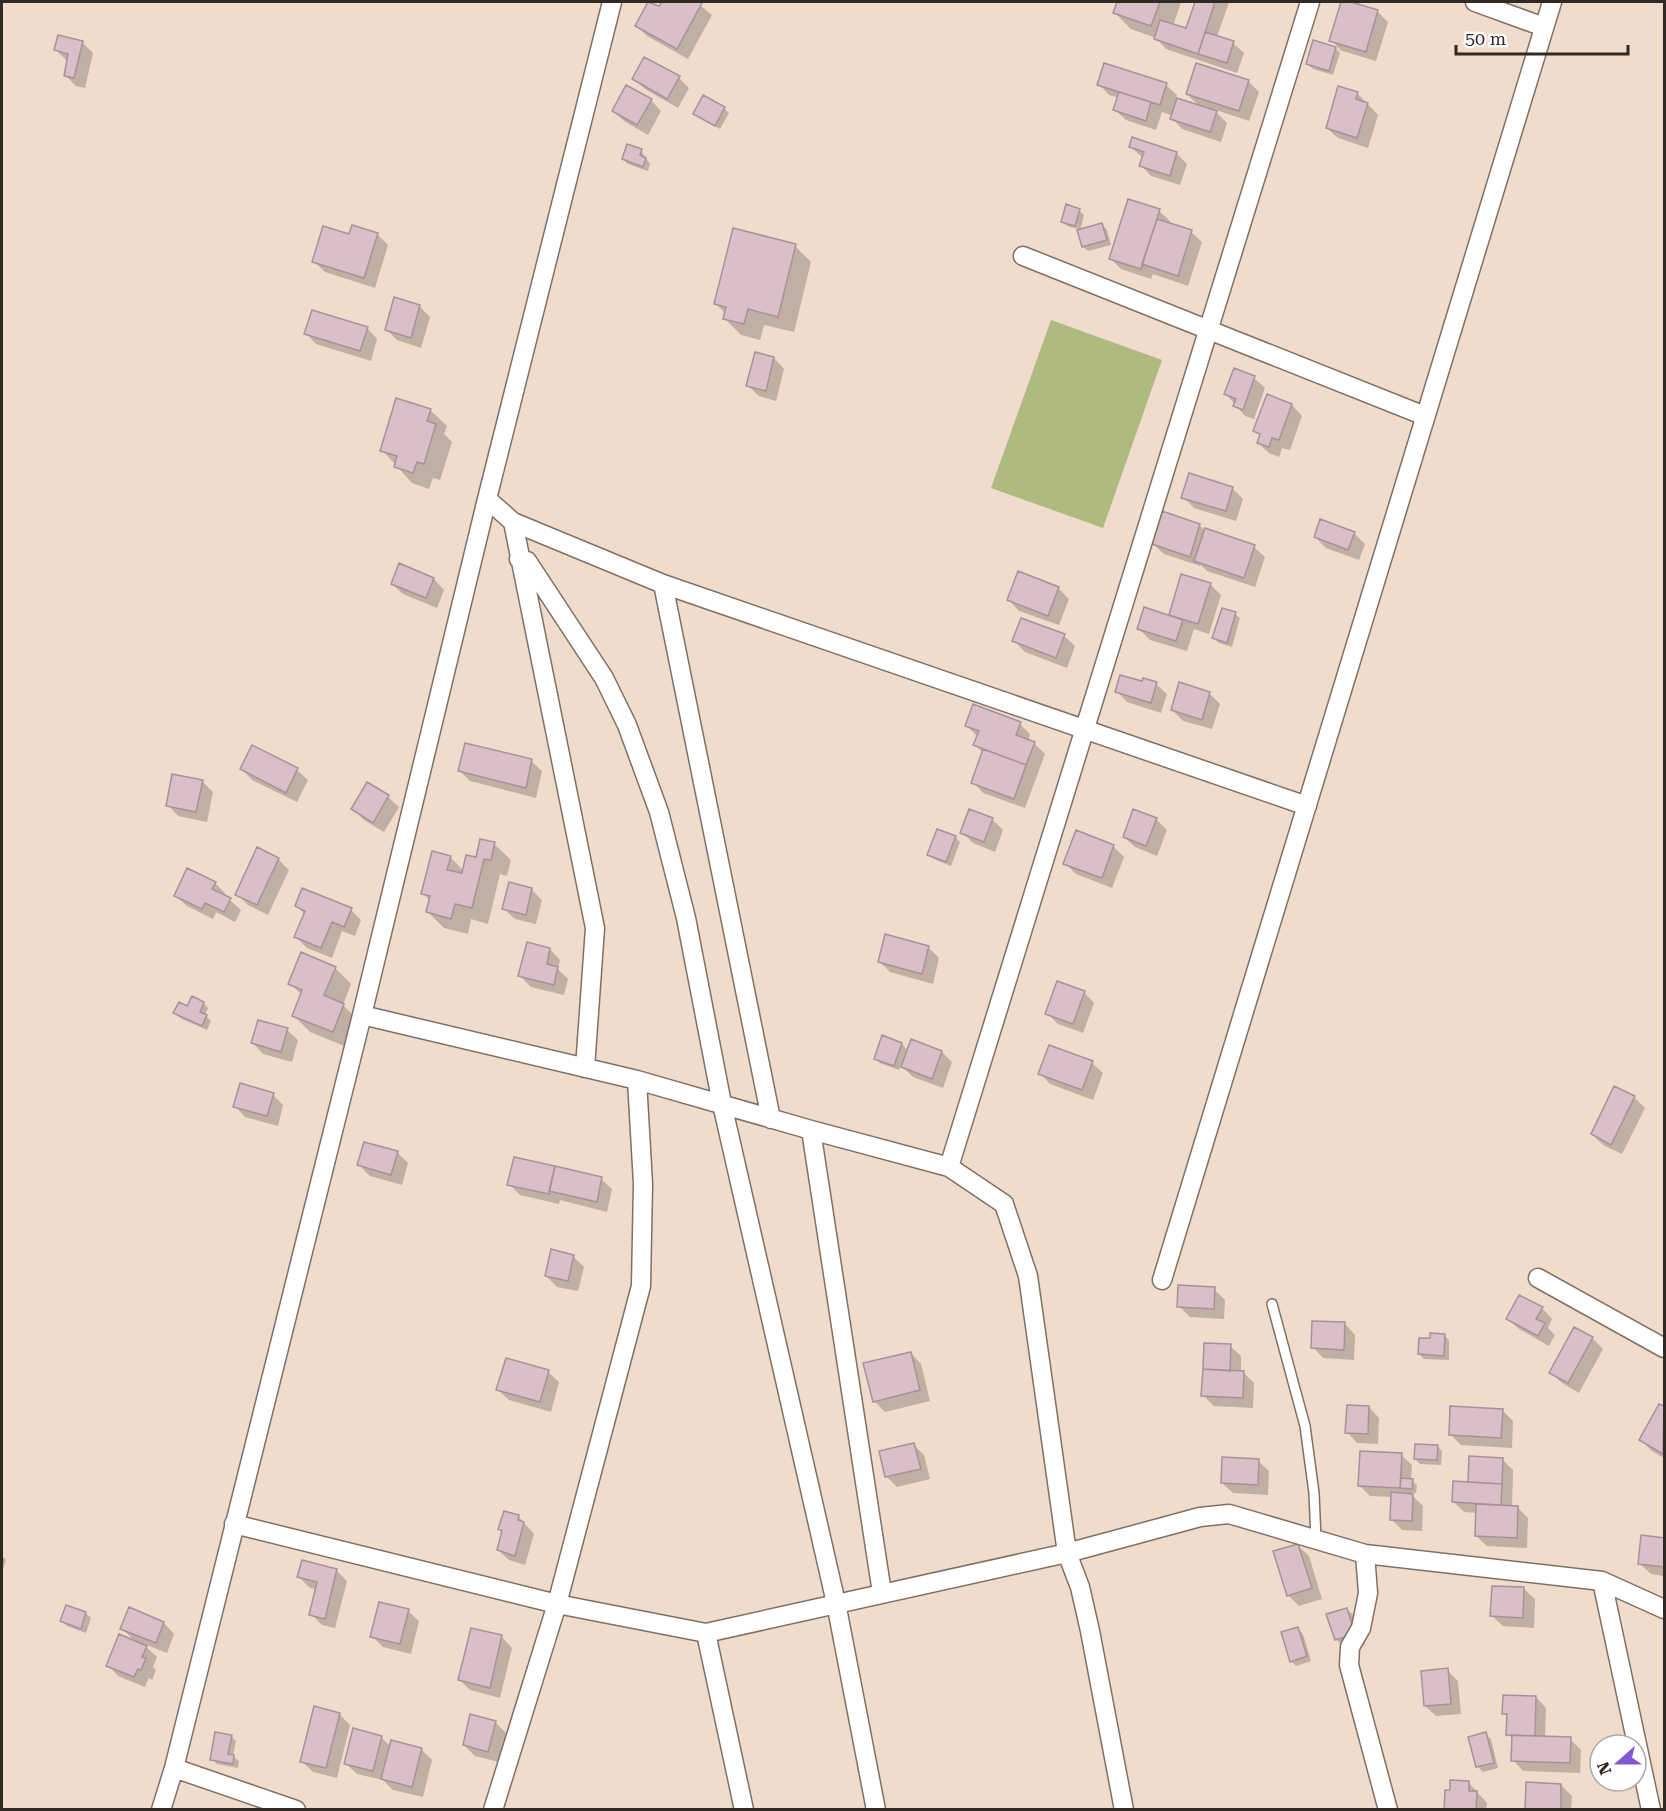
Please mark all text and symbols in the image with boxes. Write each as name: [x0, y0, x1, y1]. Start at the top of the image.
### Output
scale bar: [1456, 18, 1628, 56]
text: 50 m: [1465, 28, 1506, 49]
north arrow: [1588, 1733, 1648, 1793]
text: N: [1593, 1759, 1616, 1777]

